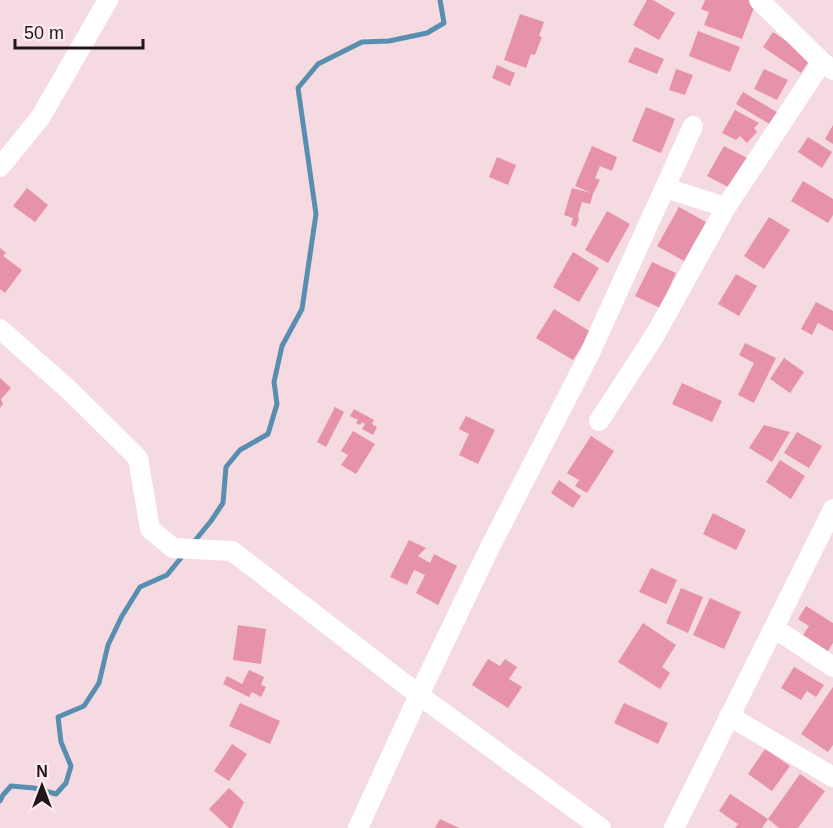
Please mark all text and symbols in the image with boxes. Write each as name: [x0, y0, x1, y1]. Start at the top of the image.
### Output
scale bar: [15, 12, 142, 50]
text: 50 m: [24, 23, 64, 43]
north arrow: [12, 756, 72, 816]
text: N: [36, 763, 48, 780]

